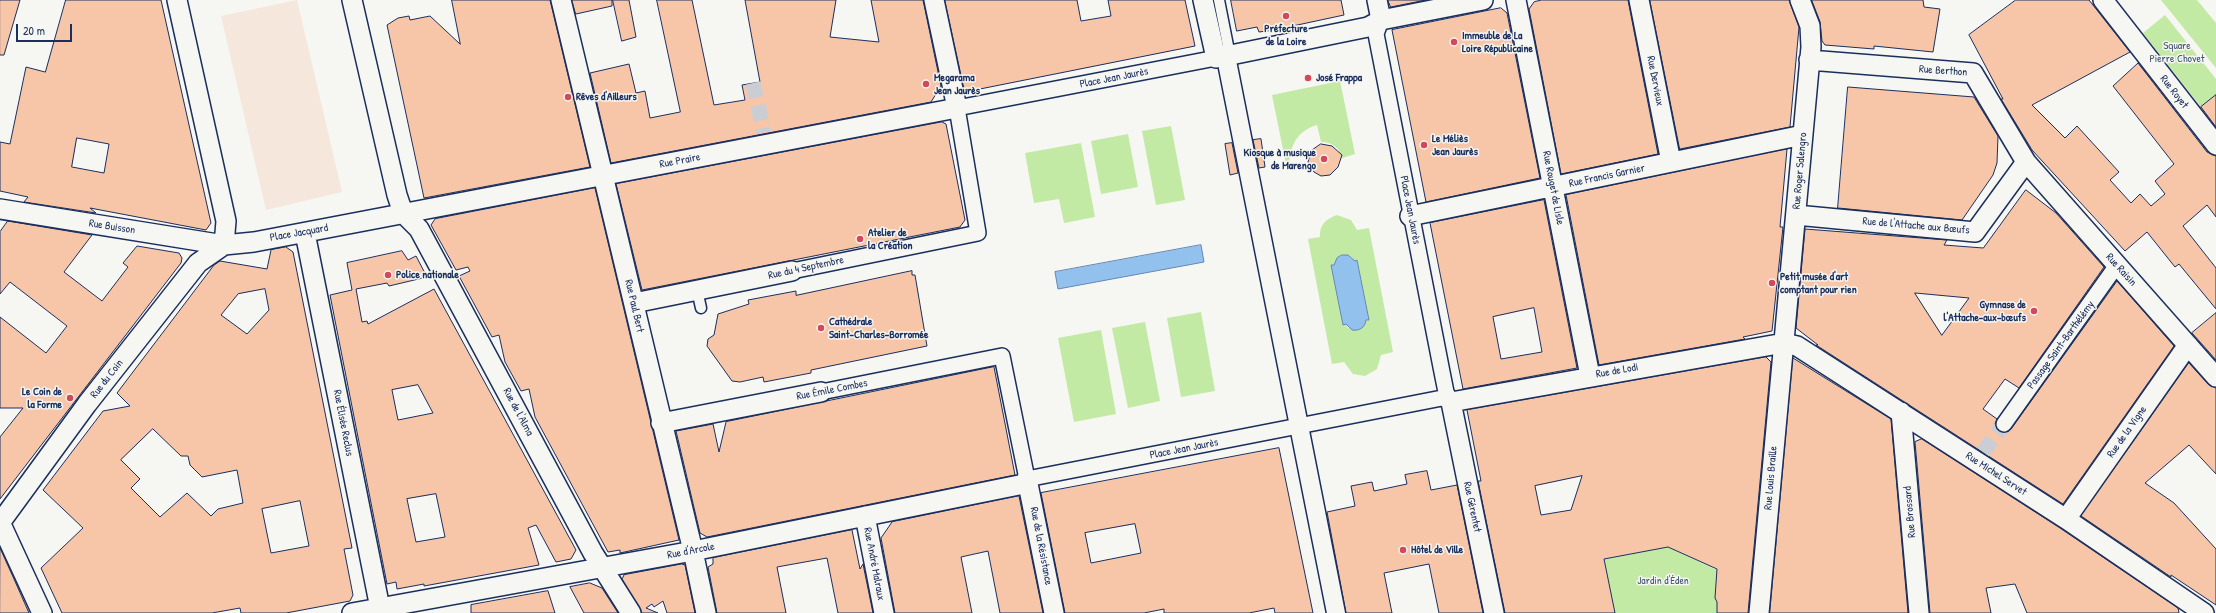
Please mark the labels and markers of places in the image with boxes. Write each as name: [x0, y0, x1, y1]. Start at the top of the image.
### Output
marker: Préfecture de la Loire: [1281, 11, 1291, 21]
place label: Préfecture de la Loire: [1264, 22, 1308, 48]
place label: Immeuble de La Loire Républicaine: [1462, 29, 1533, 55]
marker: Immeuble de La Loire Républicaine: [1449, 37, 1459, 47]
place label: Megarama Jean Jaurès: [934, 71, 980, 97]
place label: José Frappa: [1316, 71, 1362, 85]
marker: José Frappa: [1303, 73, 1313, 83]
marker: Megarama Jean Jaurès: [921, 79, 931, 89]
place label: Rêves d'Ailleurs: [576, 90, 637, 104]
marker: Rêves d'Ailleurs: [563, 92, 573, 102]
place label: Le Méliès Jean Jaurès: [1432, 132, 1478, 158]
marker: Le Méliès Jean Jaurès: [1419, 140, 1429, 150]
place label: Kiosque à musique de Marengo: [1243, 146, 1316, 172]
marker: Kiosque à musique de Marengo: [1319, 154, 1329, 164]
place label: Atelier de la Création: [868, 226, 912, 252]
marker: Atelier de la Création: [855, 234, 865, 244]
place label: Police nationale: [396, 268, 459, 282]
marker: Police nationale: [383, 270, 393, 280]
place label: Petit musée d'art comptant pour rien: [1780, 270, 1857, 296]
marker: Petit musée d'art comptant pour rien: [1767, 278, 1777, 288]
place label: Gymnase de l'Attache-aux-bœufs: [1944, 298, 2026, 324]
marker: Gymnase de l'Attache-aux-bœufs: [2029, 306, 2039, 316]
place label: Cathédrale Saint-Charles-Borromée: [829, 315, 928, 341]
marker: Cathédrale Saint-Charles-Borromée: [816, 323, 826, 333]
place label: Le Coin de la Forme: [22, 385, 62, 411]
marker: Le Coin de la Forme: [65, 393, 75, 403]
place label: Hôtel de Ville: [1411, 543, 1463, 557]
marker: Hôtel de Ville: [1398, 545, 1408, 555]

